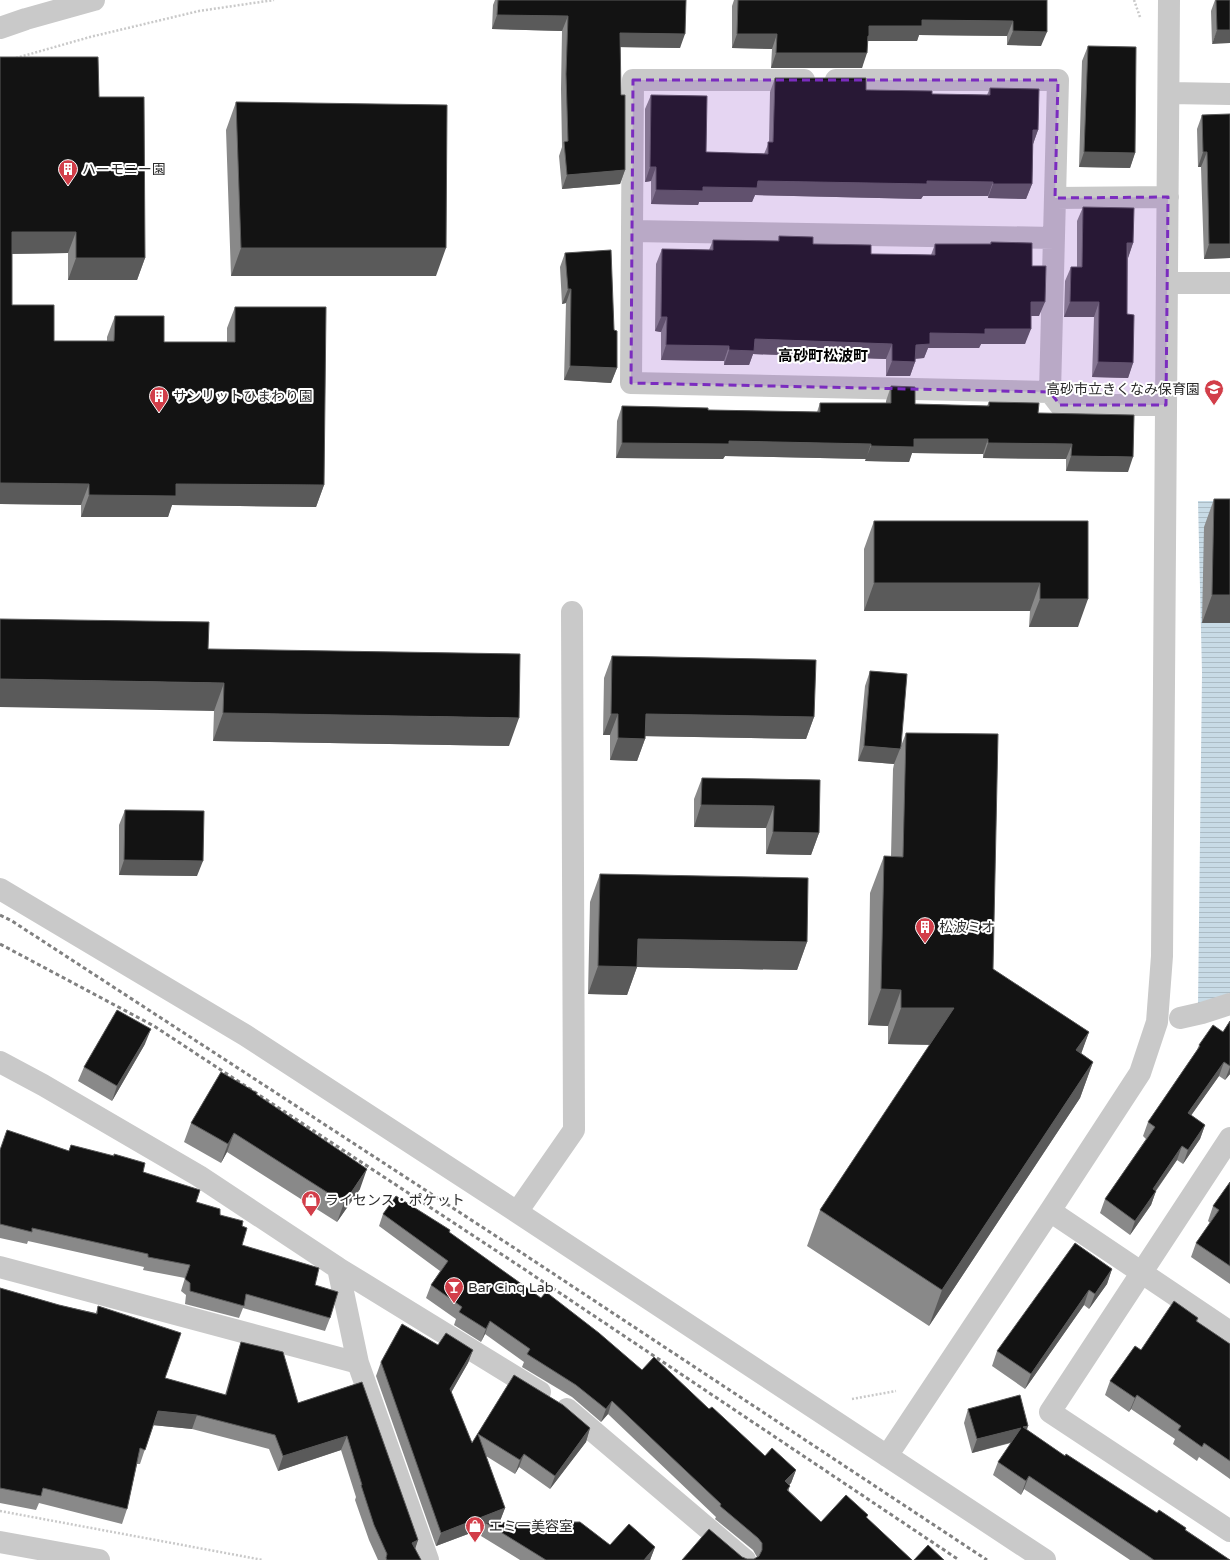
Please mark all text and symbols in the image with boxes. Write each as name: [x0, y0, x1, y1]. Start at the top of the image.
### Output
building icon: ハーモニー園: [57, 158, 79, 186]
place label: ハーモニー園: [82, 161, 166, 178]
district label: 高砂町松波町: [778, 347, 868, 365]
school or university icon: 高砂市立きくなみ保育園: [1203, 378, 1225, 406]
place label: 高砂市立きくなみ保育園: [1046, 381, 1200, 398]
building icon: サンリットひまわり園: [148, 385, 170, 413]
place label: サンリットひまわり園: [173, 388, 313, 405]
building icon: 松波ミオ: [914, 916, 936, 944]
place label: 松波ミオ: [939, 919, 995, 936]
shop icon: ライセンス・ポケット: [300, 1189, 322, 1217]
place label: ライセンス・ポケット: [325, 1192, 465, 1209]
bar icon: Bar Cinq Lab: [443, 1276, 465, 1304]
place label: Bar Cinq Lab: [468, 1279, 554, 1296]
shop icon: エミー美容室: [464, 1515, 486, 1543]
place label: エミー美容室: [489, 1518, 573, 1535]

